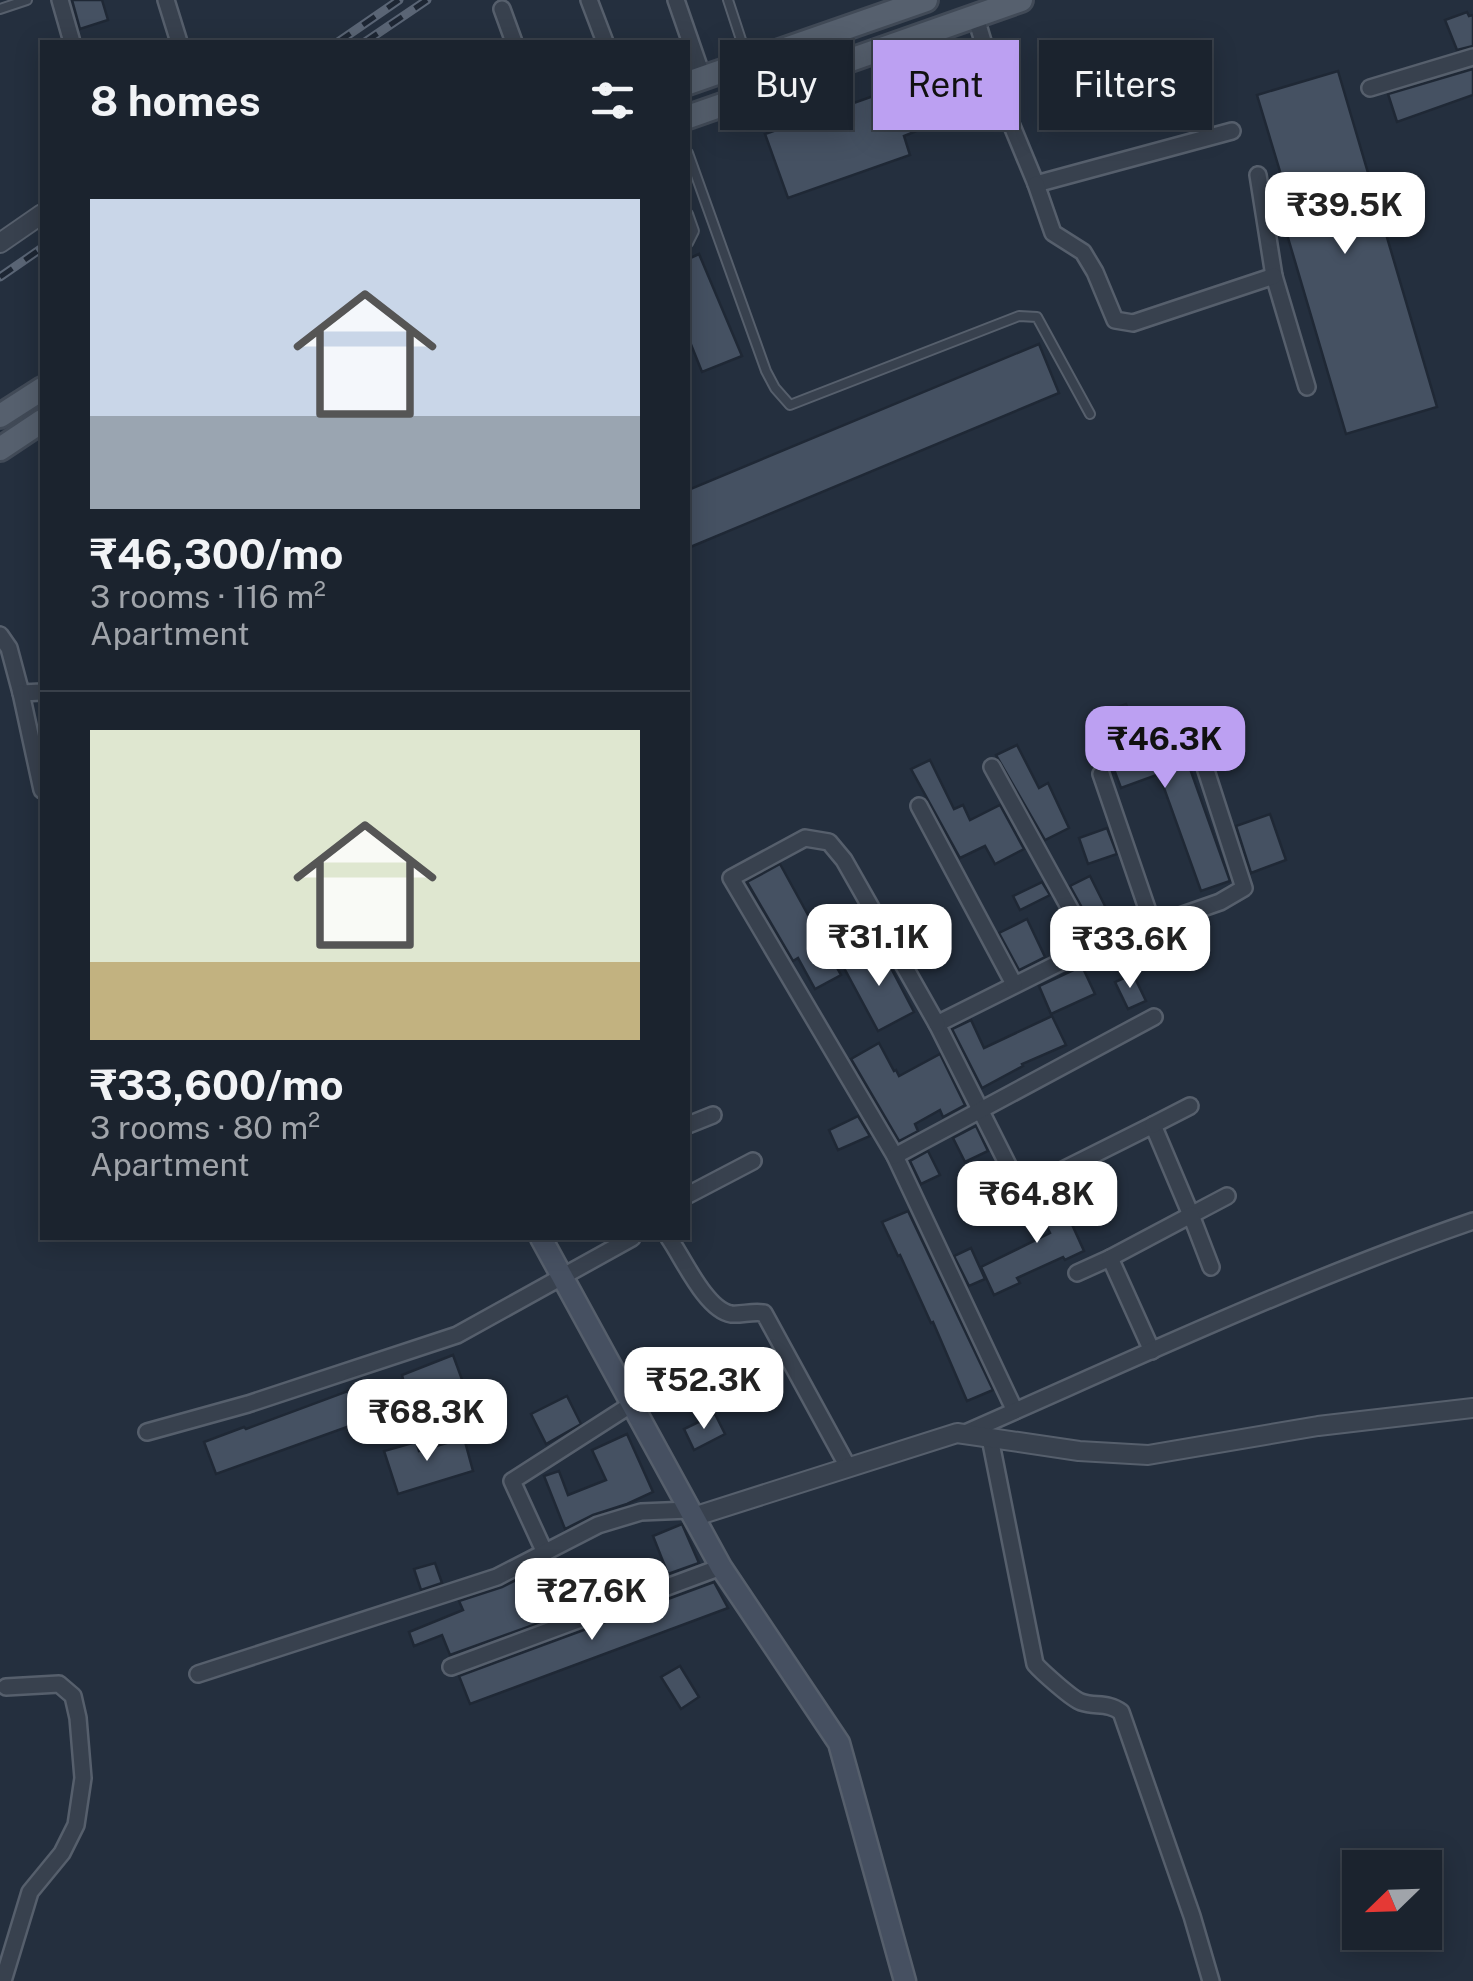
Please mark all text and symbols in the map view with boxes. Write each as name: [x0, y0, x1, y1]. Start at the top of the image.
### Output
chip: Buy: [720, 40, 853, 130]
chip: Rent: [873, 40, 1019, 130]
chip: Filters: [1039, 40, 1212, 130]
icon: filters: [585, 73, 640, 128]
text: 8 homes: [90, 76, 261, 125]
pin: ₹39.5K: [1264, 172, 1426, 257]
text: ₹39.5K: [1287, 186, 1403, 223]
icon: home: [275, 264, 455, 444]
text: ₹46,300/mo: [90, 529, 344, 578]
text: 3 rooms · 116 m²: [90, 578, 326, 615]
text: Apartment: [90, 615, 250, 652]
pin: ₹46.3K: [1084, 706, 1246, 791]
text: ₹46.3K: [1107, 720, 1223, 757]
icon: home: [275, 795, 455, 975]
pin: ₹31.1K: [798, 904, 960, 989]
pin: ₹33.6K: [1049, 906, 1211, 991]
text: ₹31.1K: [829, 918, 929, 955]
text: ₹33.6K: [1072, 920, 1188, 957]
text: ₹33,600/mo: [90, 1060, 344, 1109]
text: 3 rooms · 80 m²: [90, 1109, 320, 1146]
text: Apartment: [90, 1146, 250, 1183]
pin: ₹64.8K: [956, 1161, 1118, 1246]
text: ₹64.8K: [979, 1175, 1095, 1212]
pin: ₹52.3K: [623, 1347, 785, 1432]
text: ₹52.3K: [646, 1361, 762, 1398]
pin: ₹68.3K: [346, 1379, 508, 1464]
text: ₹68.3K: [369, 1393, 485, 1430]
pin: ₹27.6K: [511, 1558, 673, 1643]
text: ₹27.6K: [537, 1572, 647, 1609]
north arrow: [1342, 1850, 1442, 1950]
map controls: [1342, 1850, 1442, 1950]

